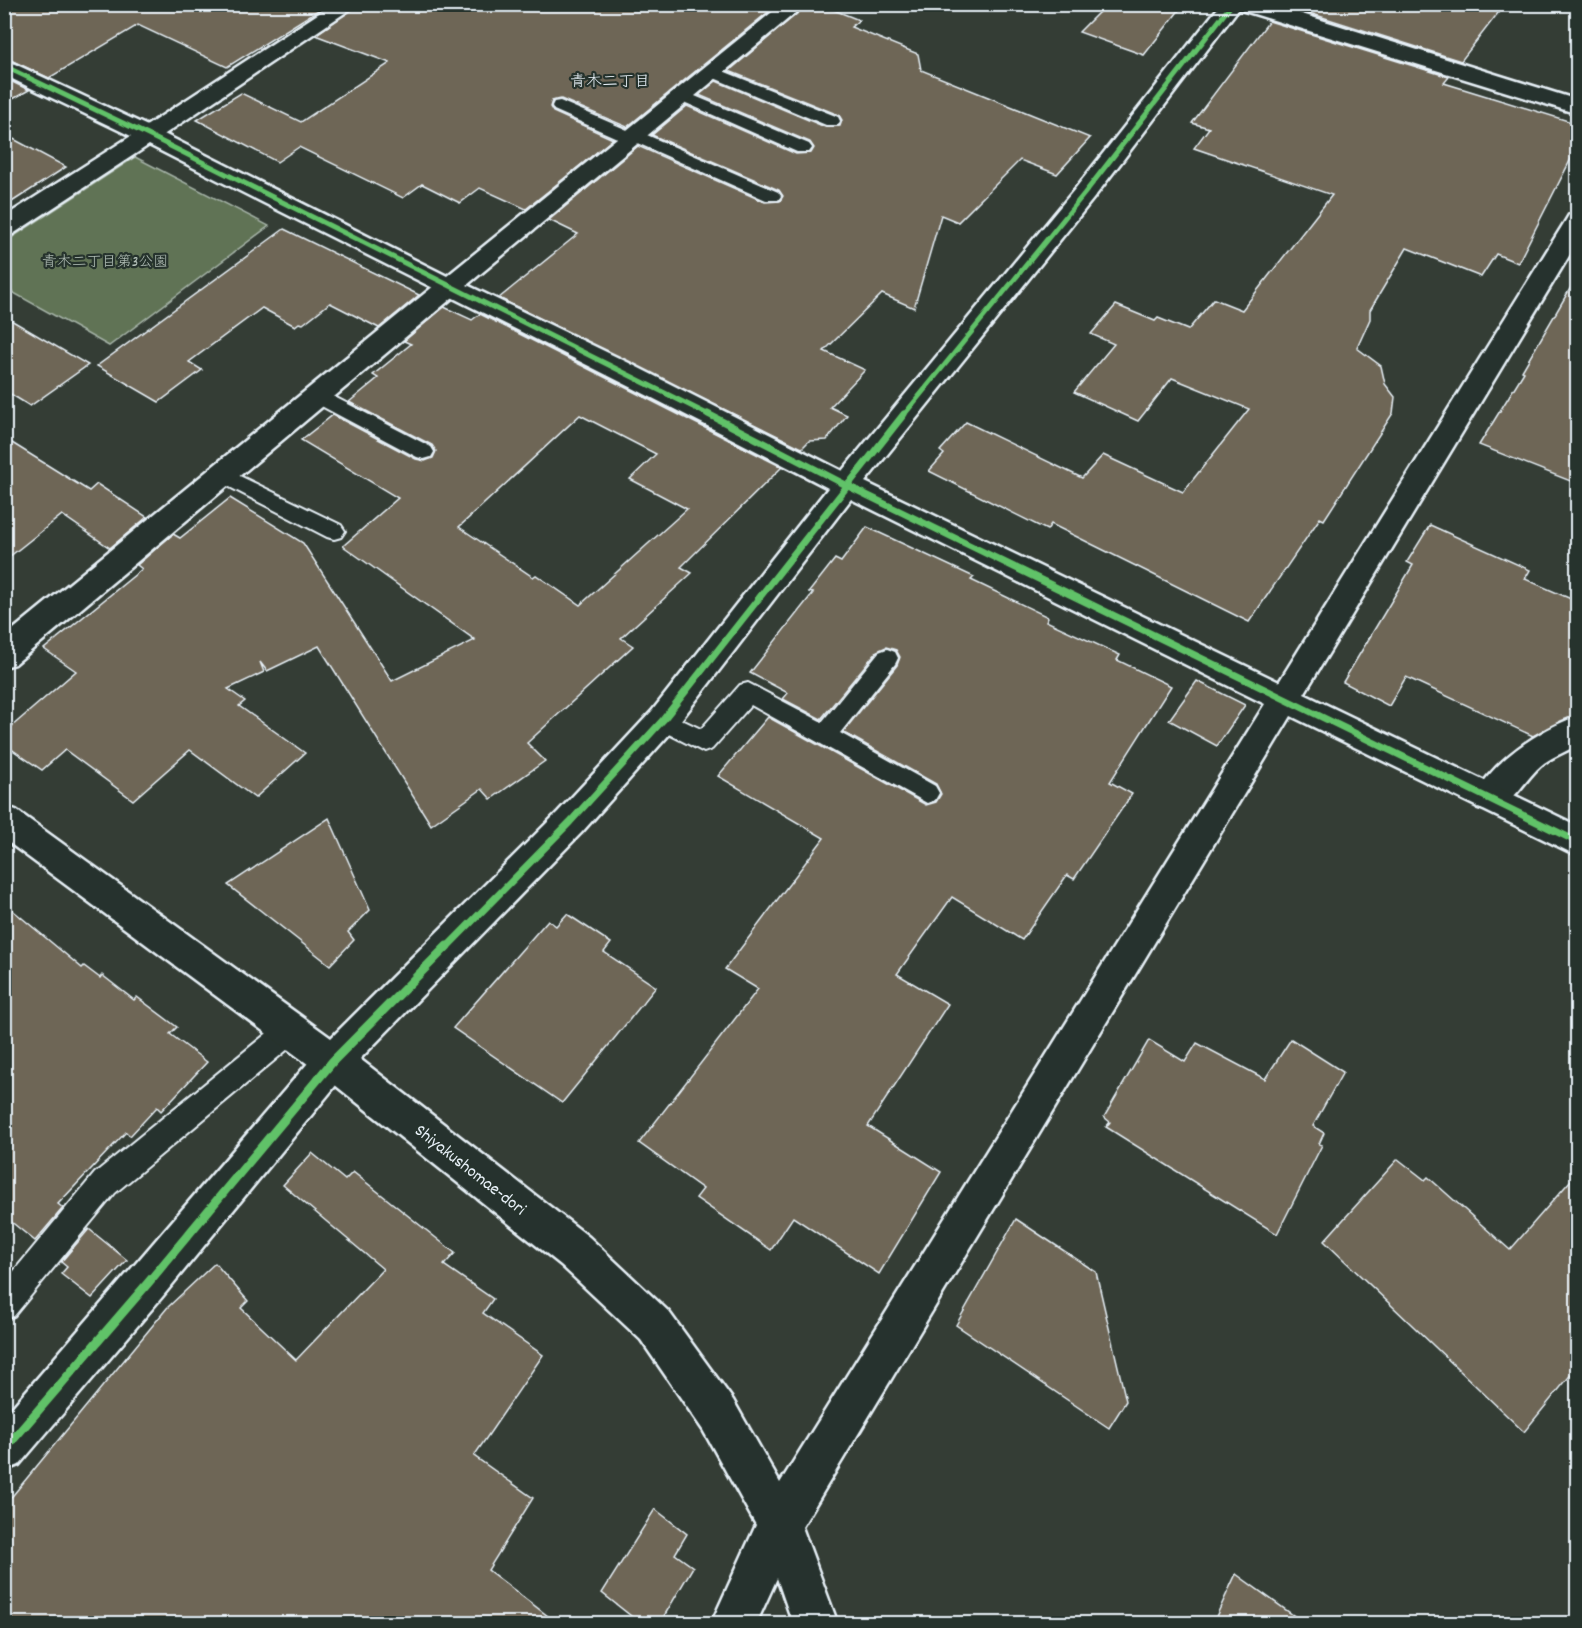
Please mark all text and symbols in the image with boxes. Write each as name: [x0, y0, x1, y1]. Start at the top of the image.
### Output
district label: 青木二丁目: [570, 71, 650, 94]
park label: 青木二丁目第3公園: [42, 252, 168, 274]
street label: Shiyakushomae-dori: [408, 1119, 531, 1223]

